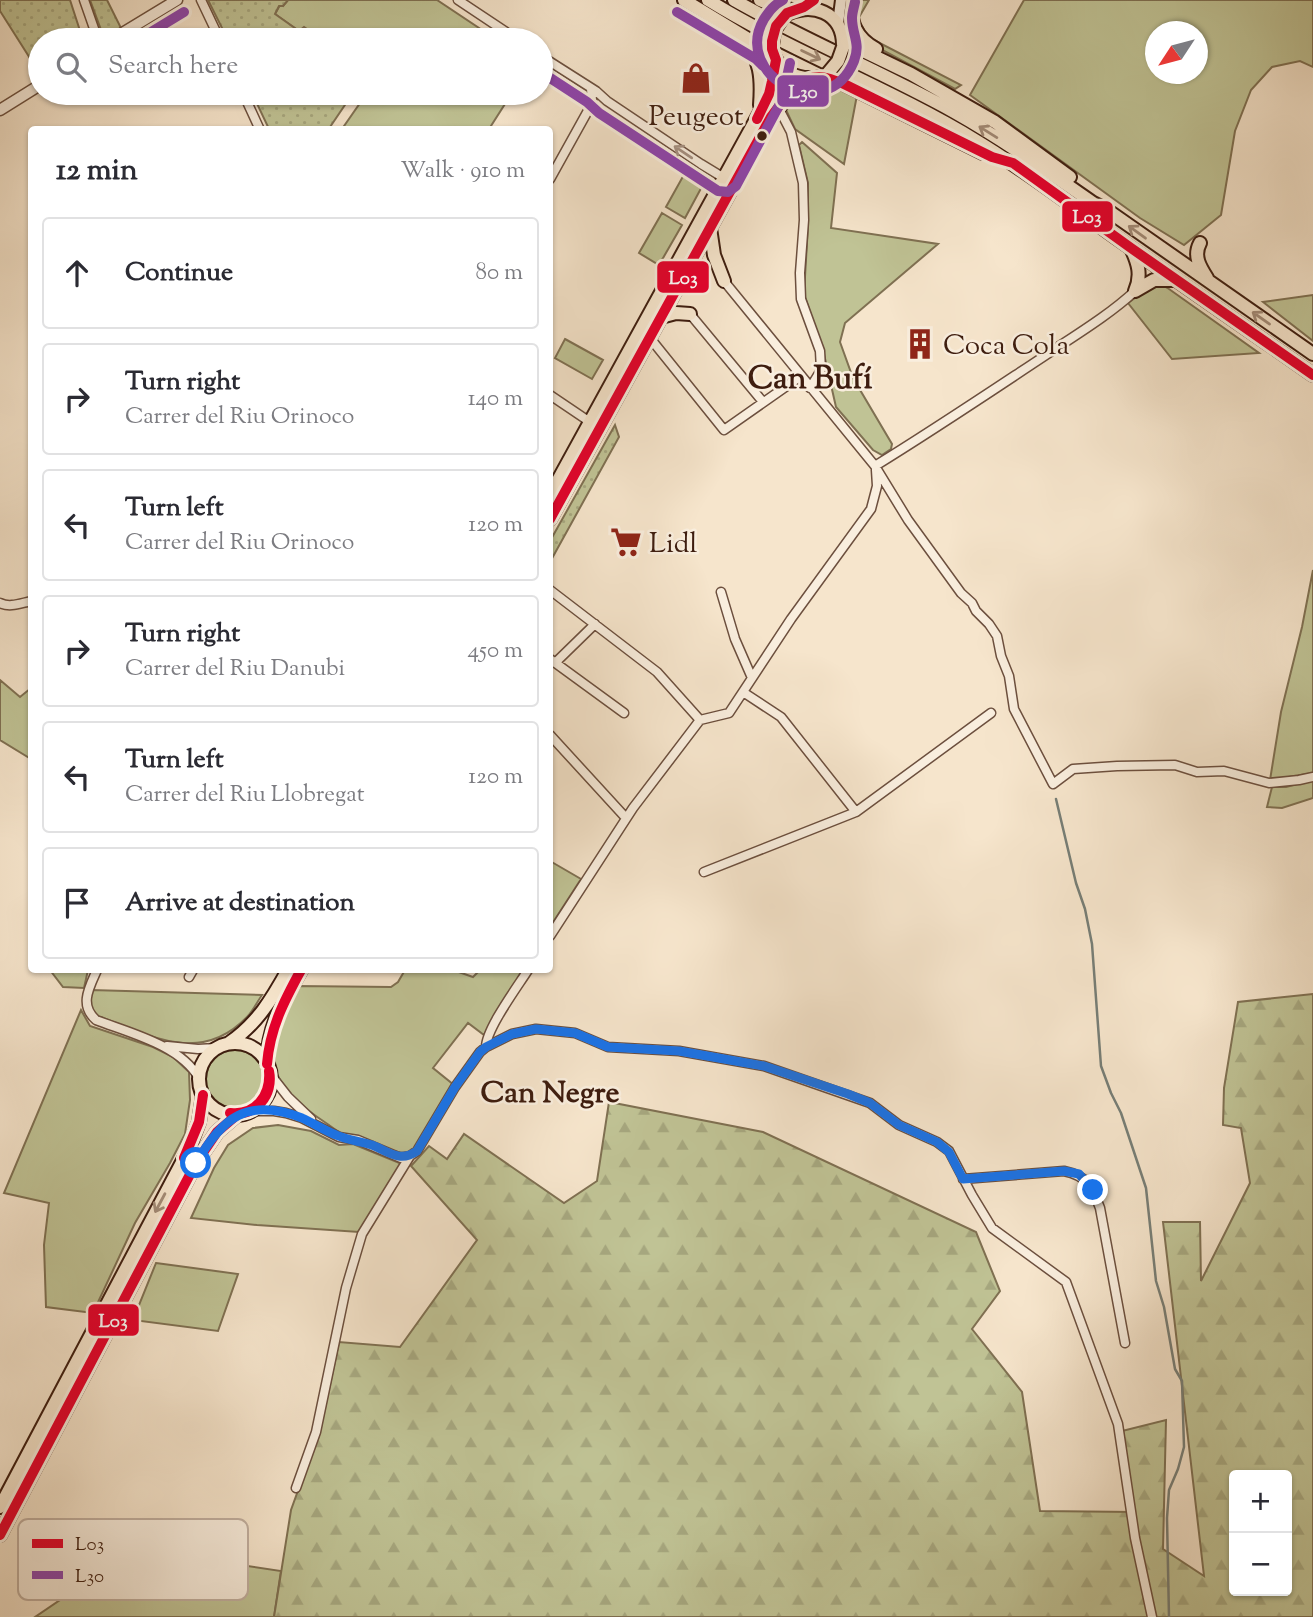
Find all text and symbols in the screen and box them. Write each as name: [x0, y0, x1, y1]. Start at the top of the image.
north arrow: [1145, 21, 1208, 84]
search box: [28, 28, 553, 105]
icon: search: [52, 48, 90, 86]
text: Search here: [108, 48, 238, 85]
one-way arrow: [800, 48, 821, 62]
shop icon: Peugeot: [679, 61, 713, 95]
line badge: L30: [776, 74, 830, 108]
text: L30: [788, 80, 818, 107]
place label: Peugeot: [648, 98, 744, 138]
one-way arrow: [979, 125, 999, 139]
unlabelled marker: [755, 129, 769, 143]
one-way arrow: [673, 144, 693, 158]
text: 12 min: [56, 150, 138, 193]
text: Walk · 910 m: [401, 155, 525, 188]
line badge: L03: [1061, 200, 1114, 233]
text: L03: [1072, 205, 1102, 232]
one-way arrow: [1128, 225, 1147, 239]
icon: ahead: [58, 254, 96, 292]
text: Continue: [125, 255, 233, 292]
text: 80 m: [475, 257, 523, 290]
line badge: L03: [656, 260, 710, 294]
text: L03: [668, 266, 698, 293]
one-way arrow: [1252, 311, 1271, 325]
building icon: Coca Cola: [903, 327, 937, 361]
place label: Coca Cola: [943, 327, 1069, 367]
district label: Can Bufí: [748, 357, 872, 403]
text: Turn right: [125, 364, 240, 401]
icon: right: [58, 380, 96, 418]
text: 140 m: [468, 383, 523, 416]
text: Carrer del Riu Orinoco: [125, 401, 354, 434]
text: Turn left: [125, 490, 224, 527]
icon: left: [58, 506, 96, 544]
text: 120 m: [468, 509, 523, 542]
supermarket icon: Lidl: [609, 525, 643, 559]
place label: Lidl: [649, 525, 698, 565]
text: Carrer del Riu Orinoco: [125, 527, 354, 560]
text: Turn right: [125, 616, 240, 653]
icon: right: [58, 632, 96, 670]
text: 450 m: [467, 635, 523, 668]
text: Carrer del Riu Danubi: [125, 653, 345, 686]
text: Turn left: [125, 742, 224, 779]
icon: left: [58, 758, 96, 796]
text: 120 m: [468, 761, 523, 794]
text: Carrer del Riu Llobregat: [125, 779, 365, 812]
icon: arrive: [58, 884, 96, 922]
text: Arrive at destination: [125, 885, 355, 922]
district label: Can Negre: [480, 1073, 620, 1116]
route start: [180, 1147, 211, 1178]
route end: [1077, 1174, 1108, 1205]
one-way arrow: [153, 1192, 166, 1213]
line badge: L03: [87, 1303, 140, 1337]
text: L03: [98, 1309, 128, 1336]
map controls: [1229, 1470, 1292, 1596]
button: +: [1229, 1470, 1292, 1533]
legend: [18, 1519, 248, 1600]
text: L03: [75, 1532, 104, 1559]
button: −: [1229, 1533, 1292, 1596]
text: L30: [75, 1564, 104, 1591]

